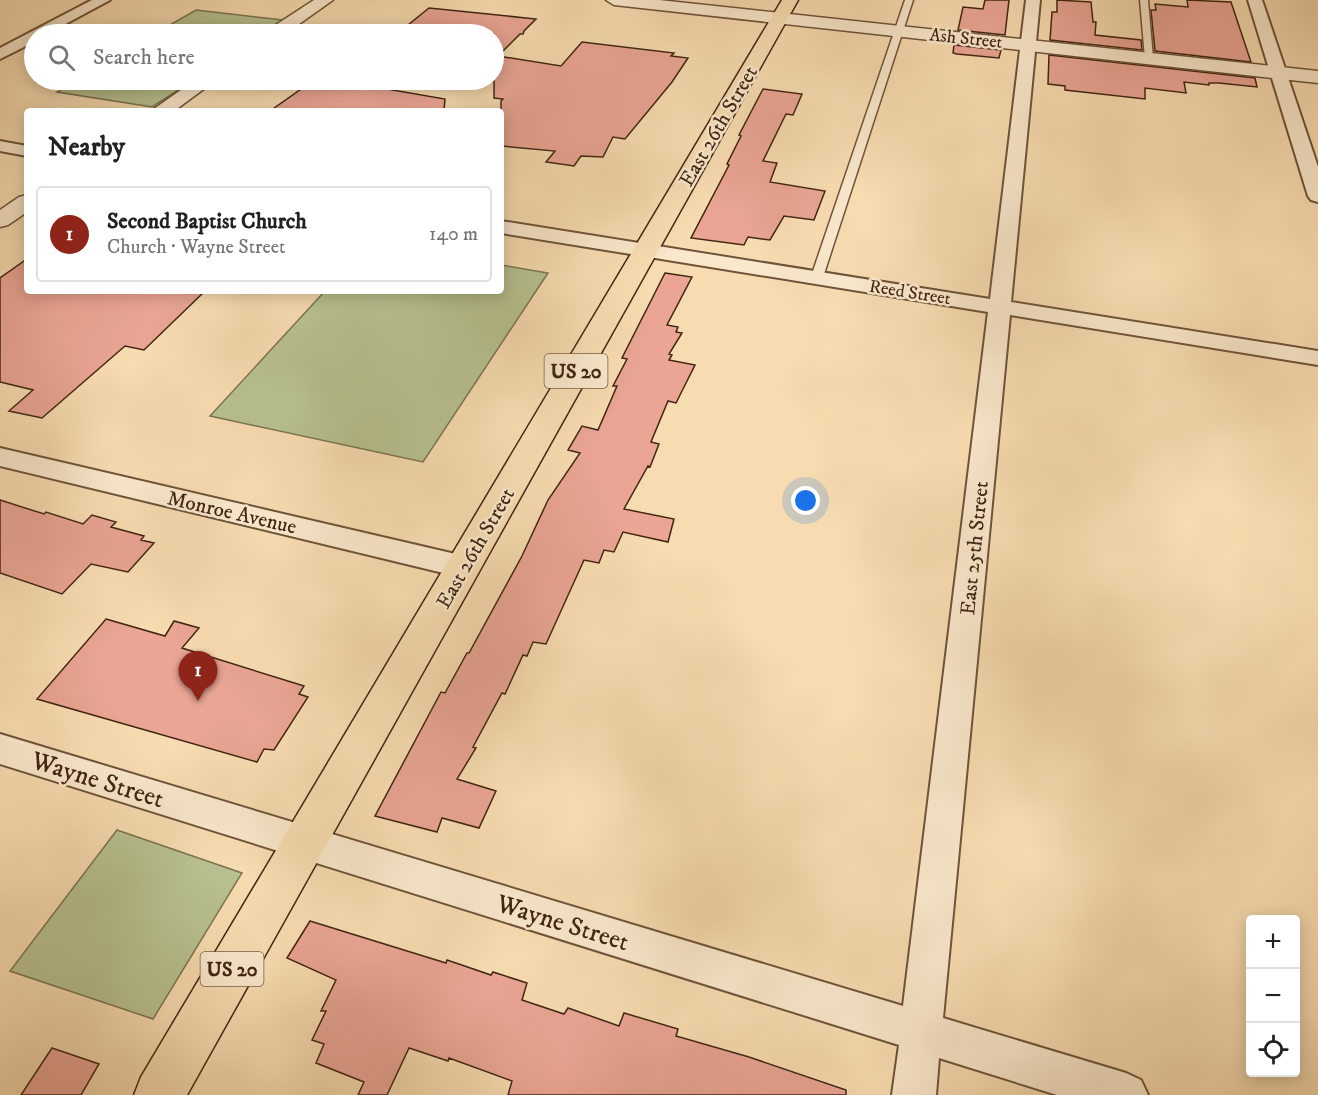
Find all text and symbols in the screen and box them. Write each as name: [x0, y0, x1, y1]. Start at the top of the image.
search box: [24, 24, 504, 90]
street label: Ash Street: [928, 24, 1004, 54]
icon: search: [45, 41, 78, 74]
text: Search here: [93, 44, 195, 71]
street label: East 26th Street: [674, 61, 764, 192]
text: Nearby: [48, 131, 125, 164]
text: Second Baptist Church: [107, 208, 307, 235]
text: 1: [66, 222, 73, 247]
text: 140 m: [429, 222, 478, 247]
text: Church · Wayne Street: [107, 235, 285, 260]
street label: Reed Street: [868, 276, 952, 310]
road number: US 20: [544, 354, 608, 388]
street label: East 25th Street: [955, 480, 995, 616]
street label: East 26th Street: [431, 483, 521, 614]
street label: Monroe Avenue: [165, 485, 299, 541]
your location: [791, 486, 820, 515]
pin: 1: [178, 652, 218, 701]
street label: Wayne Street: [26, 744, 168, 816]
street label: Wayne Street: [491, 887, 633, 959]
map controls: [1246, 915, 1300, 1077]
button: +: [1246, 915, 1300, 969]
road number: US 20: [200, 952, 264, 986]
button: −: [1246, 969, 1300, 1023]
button: locate: [1246, 1023, 1300, 1077]

